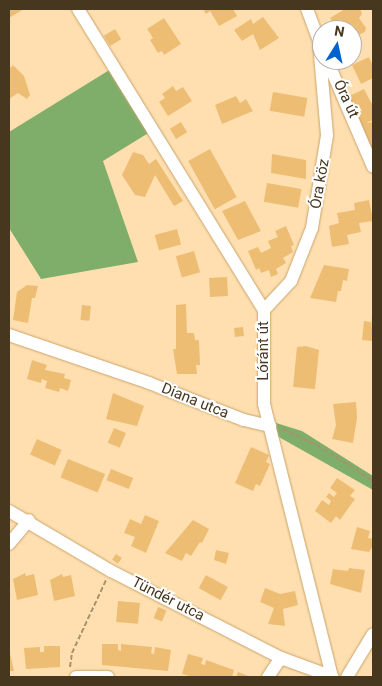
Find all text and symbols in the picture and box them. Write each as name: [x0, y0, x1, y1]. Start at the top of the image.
north arrow: [312, 20, 362, 70]
text: N: [333, 22, 346, 40]
street label: Óra út: [329, 77, 363, 121]
street label: Óra köz: [307, 158, 333, 210]
street label: Lóránt út: [255, 321, 273, 381]
street label: Diana utca: [159, 379, 231, 423]
street label: Tündér utca: [129, 573, 207, 625]

